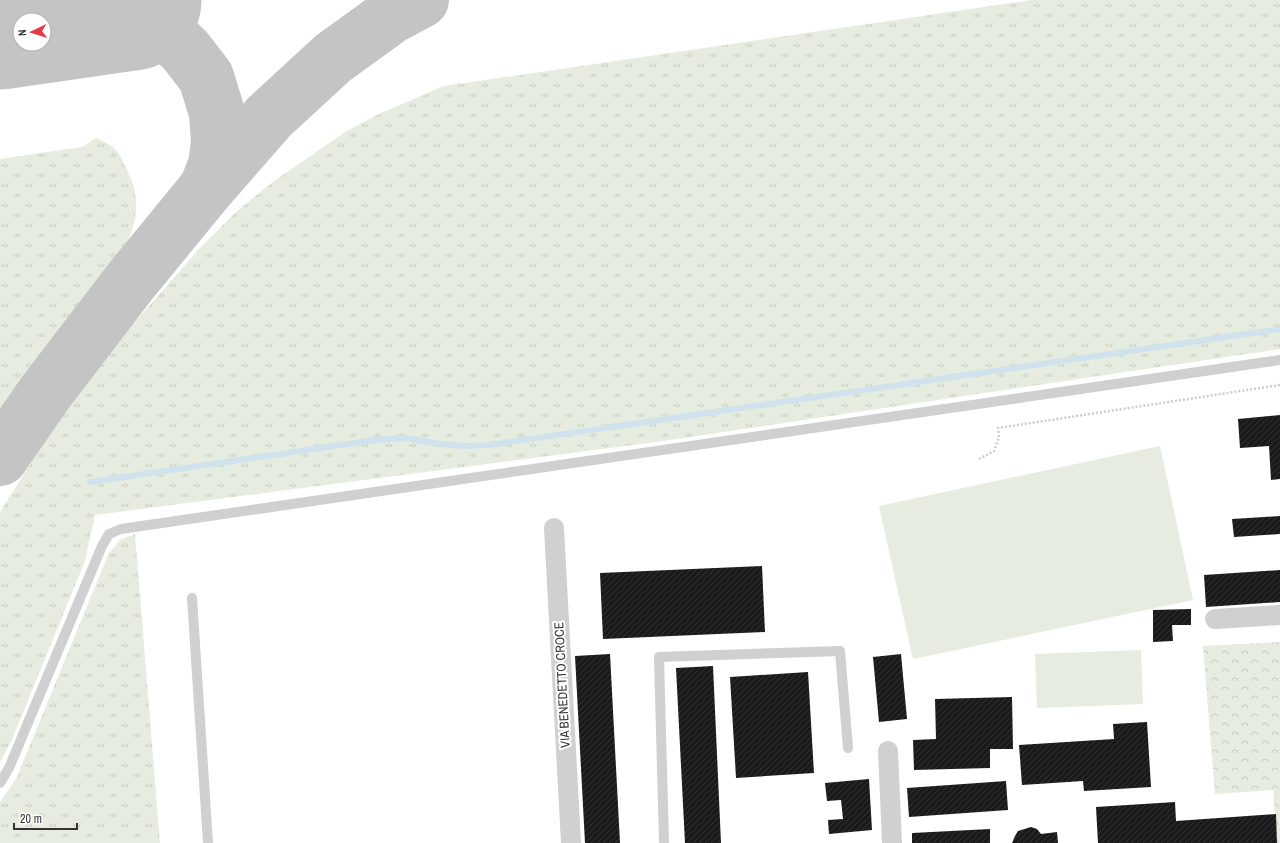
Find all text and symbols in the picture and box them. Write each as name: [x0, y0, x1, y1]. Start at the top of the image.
north arrow: [12, 12, 52, 52]
text: N: [15, 29, 29, 36]
street label: VIA BENEDETTO CROCE: [550, 622, 574, 748]
scale bar: [14, 805, 77, 831]
text: 20 m: [20, 811, 42, 827]

